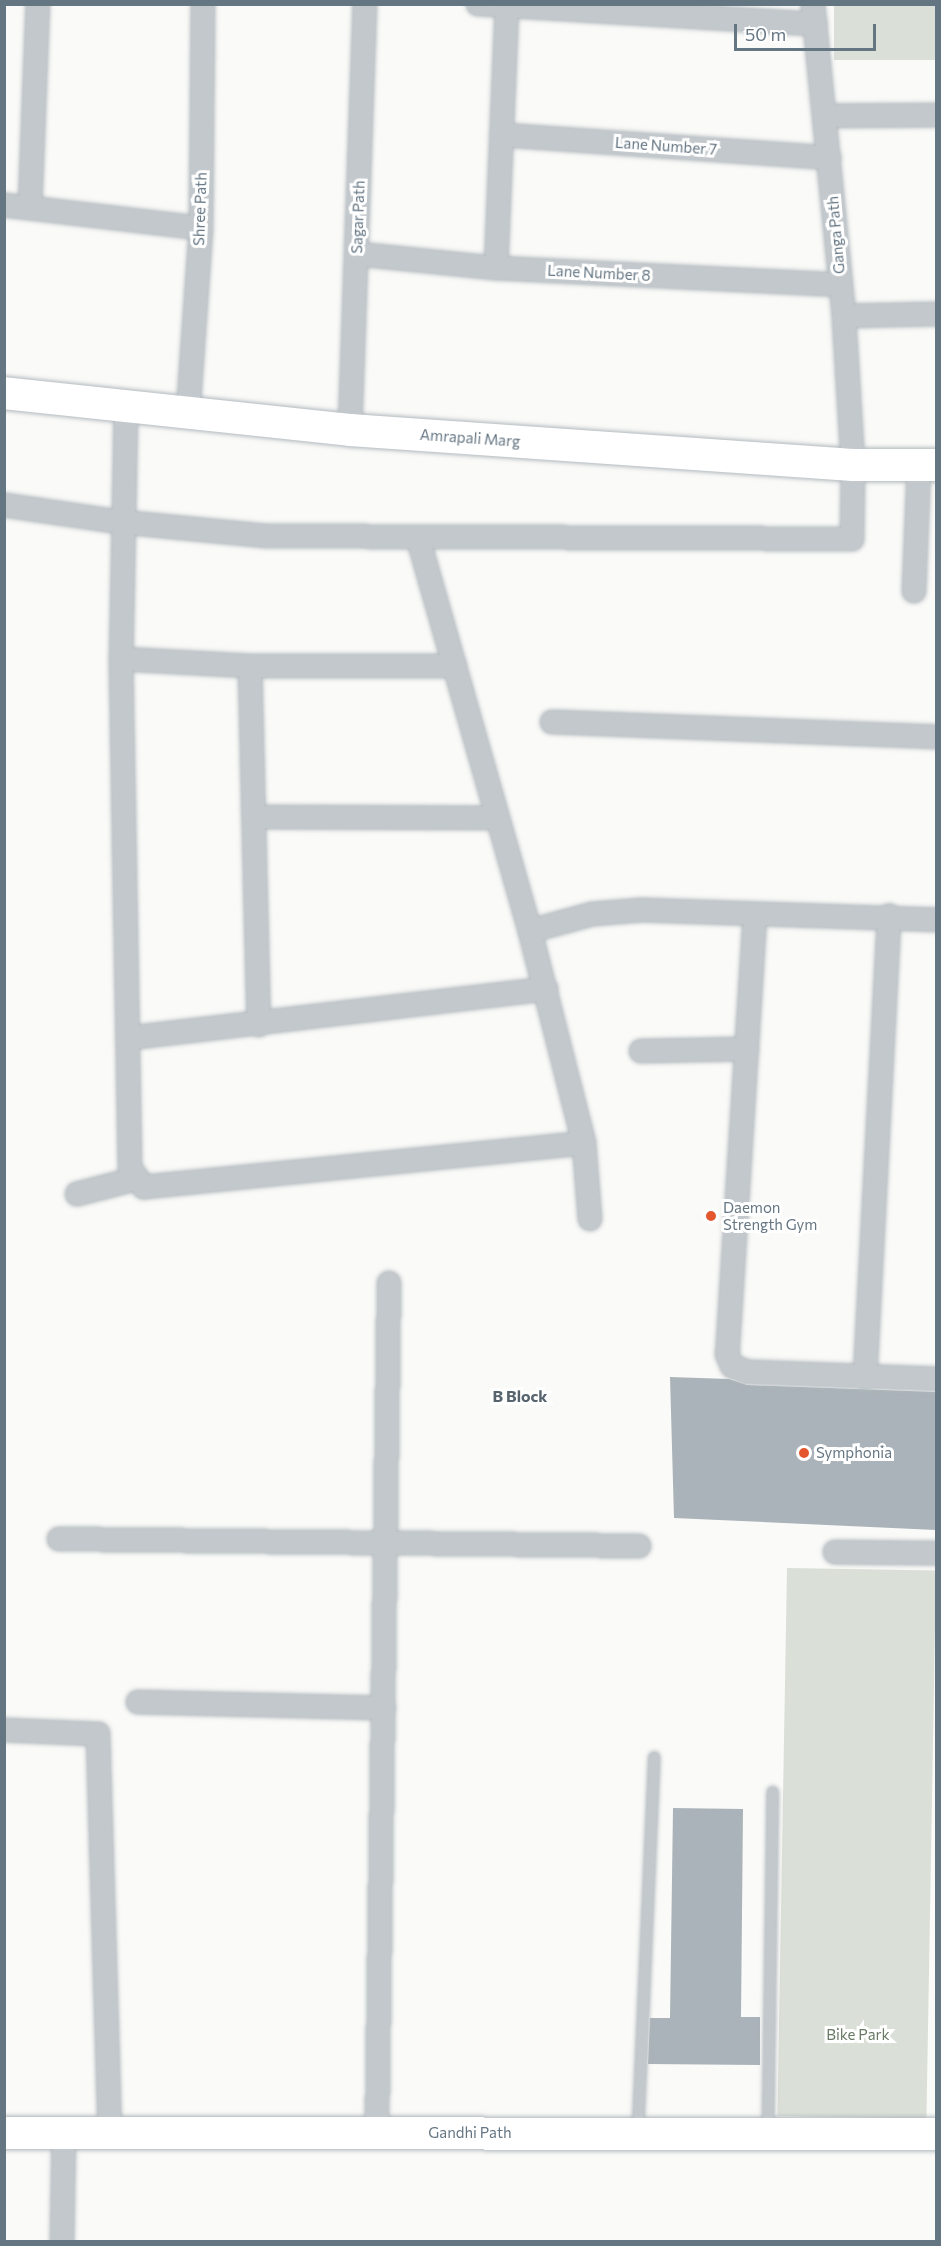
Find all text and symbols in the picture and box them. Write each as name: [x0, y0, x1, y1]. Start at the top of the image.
scale bar: [737, 12, 880, 50]
text: 50 m: [745, 23, 786, 45]
street label: Lane Number 7: [614, 133, 718, 159]
street label: Shree Path: [190, 172, 210, 246]
street label: Sagar Path: [348, 180, 368, 254]
street label: Ganga Path: [824, 195, 848, 275]
street label: Lane Number 8: [547, 261, 651, 285]
street label: Amrapali Marg: [419, 426, 521, 450]
place label: Daemon Strength Gym: [723, 1198, 817, 1233]
marker: Daemon Strength Gym: [704, 1209, 718, 1223]
district label: B Block: [492, 1386, 548, 1406]
place label: Symphonia: [816, 1444, 892, 1462]
marker: Symphonia: [797, 1446, 811, 1460]
park label: Bike Park: [826, 2026, 890, 2044]
street label: Gandhi Path: [428, 2124, 512, 2142]

